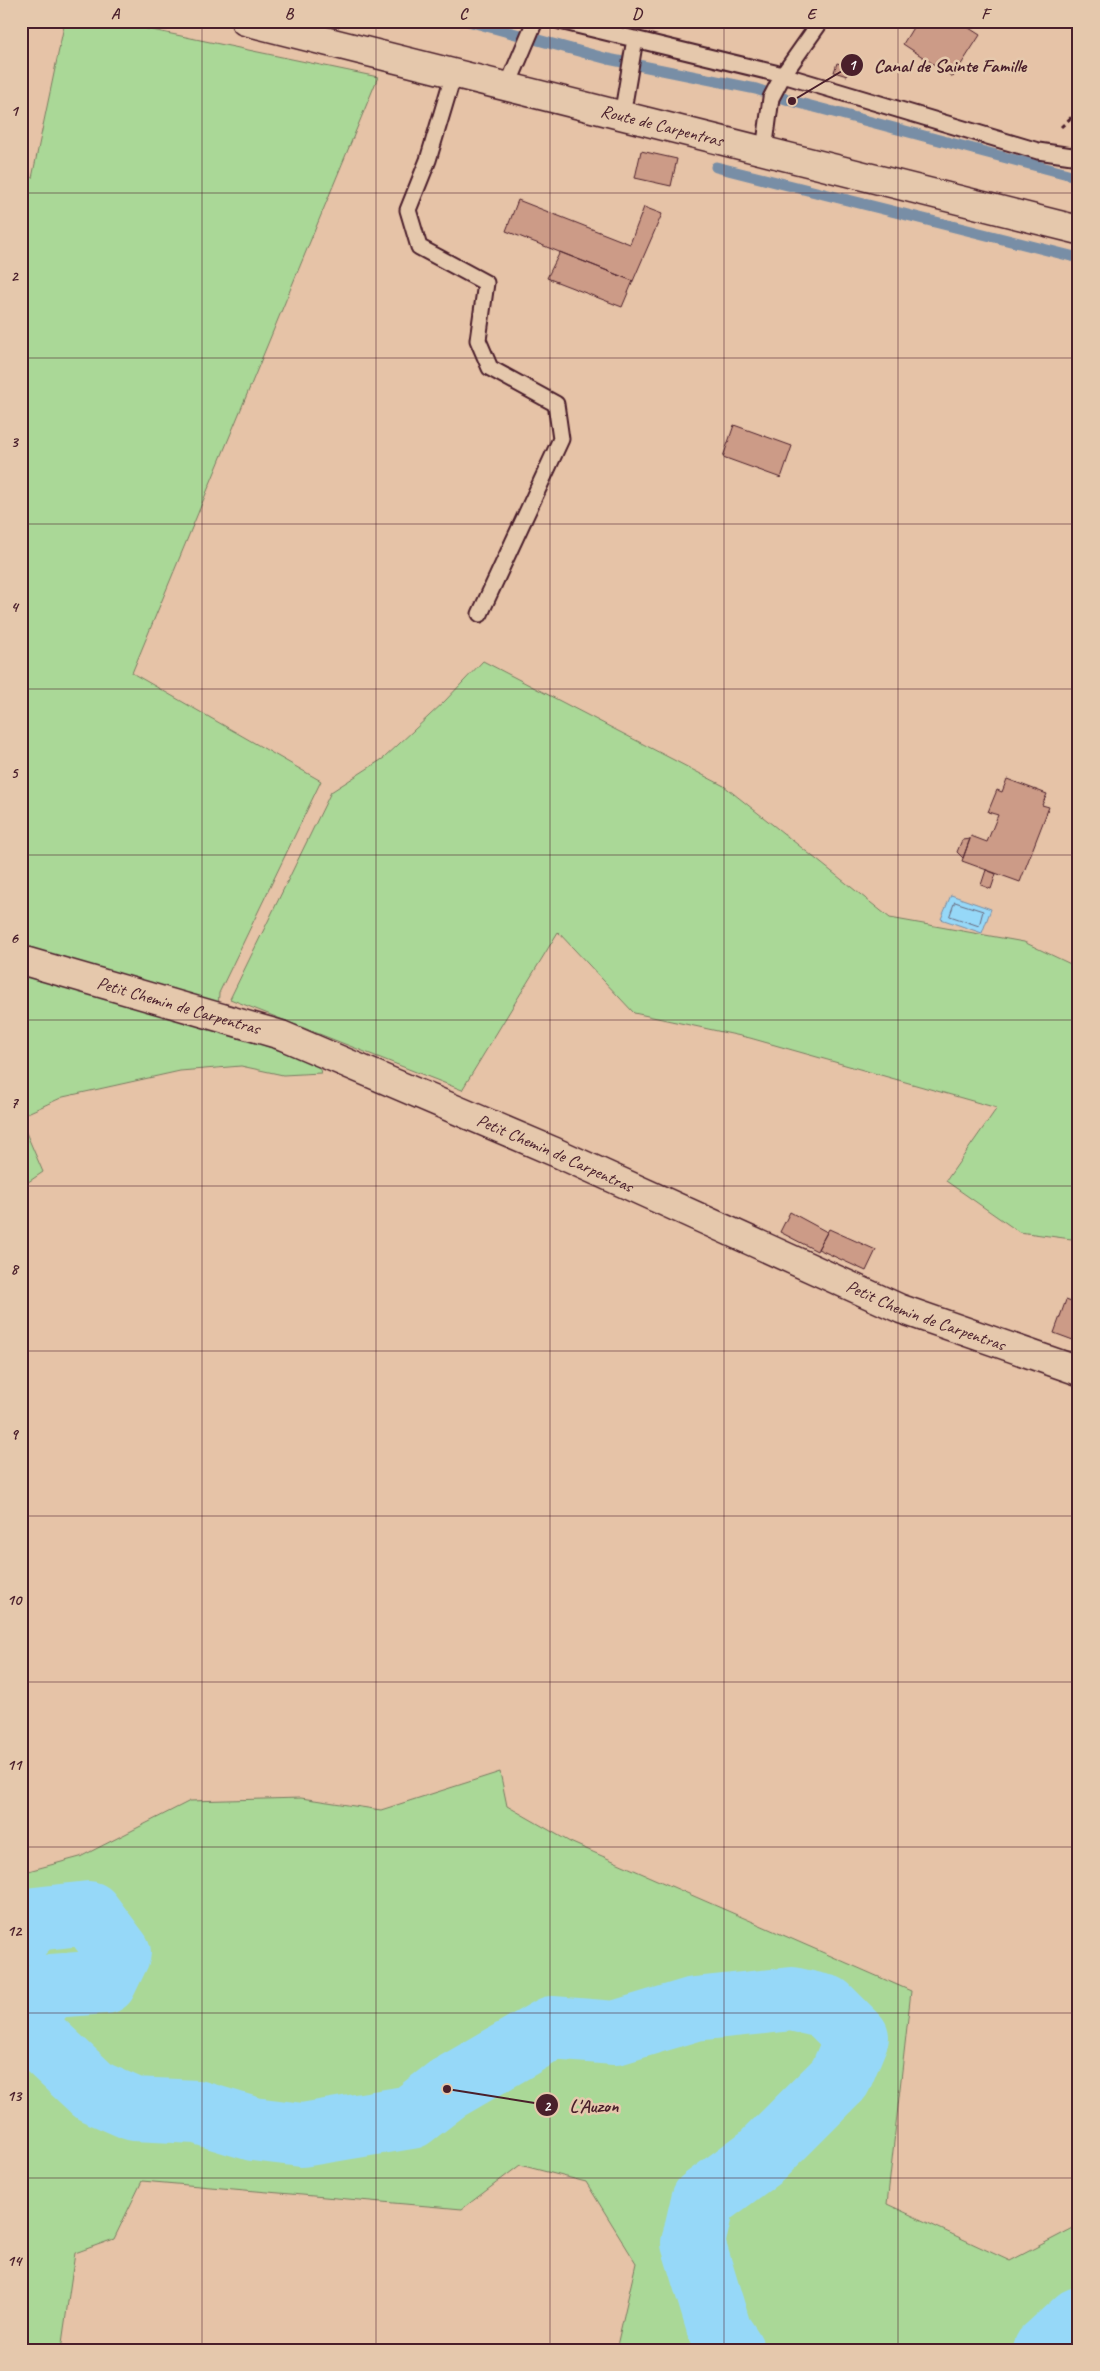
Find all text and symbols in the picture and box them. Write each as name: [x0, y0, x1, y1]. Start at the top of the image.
text: A: [111, 4, 121, 24]
text: B: [285, 4, 295, 24]
text: C: [459, 4, 469, 24]
text: D: [632, 4, 643, 24]
text: E: [807, 4, 818, 24]
text: F: [981, 4, 992, 24]
callout: Canal de Sainte Famille: [839, 48, 1037, 82]
text: Canal de Sainte Famille: [874, 54, 1028, 78]
text: 1: [849, 56, 858, 75]
street label: Route de Carpentras: [599, 100, 727, 152]
text: 1: [10, 101, 19, 121]
text: 2: [10, 266, 19, 286]
text: 3: [10, 432, 19, 452]
text: 4: [10, 597, 19, 617]
text: 5: [11, 763, 20, 783]
text: 6: [10, 928, 19, 948]
street label: Petit Chemin de Carpentras: [95, 972, 264, 1040]
text: 7: [10, 1093, 19, 1113]
street label: Petit Chemin de Carpentras: [474, 1109, 638, 1198]
text: 8: [10, 1259, 19, 1279]
street label: Petit Chemin de Carpentras: [843, 1275, 1010, 1356]
text: 9: [10, 1424, 19, 1444]
text: 10: [7, 1590, 23, 1610]
text: 11: [7, 1755, 23, 1775]
text: 12: [7, 1921, 23, 1941]
text: 13: [7, 2086, 23, 2106]
callout: L'Auzon: [535, 2088, 629, 2122]
text: L'Auzon: [569, 2094, 619, 2118]
text: 2: [544, 2097, 552, 2116]
text: 14: [7, 2251, 23, 2271]

